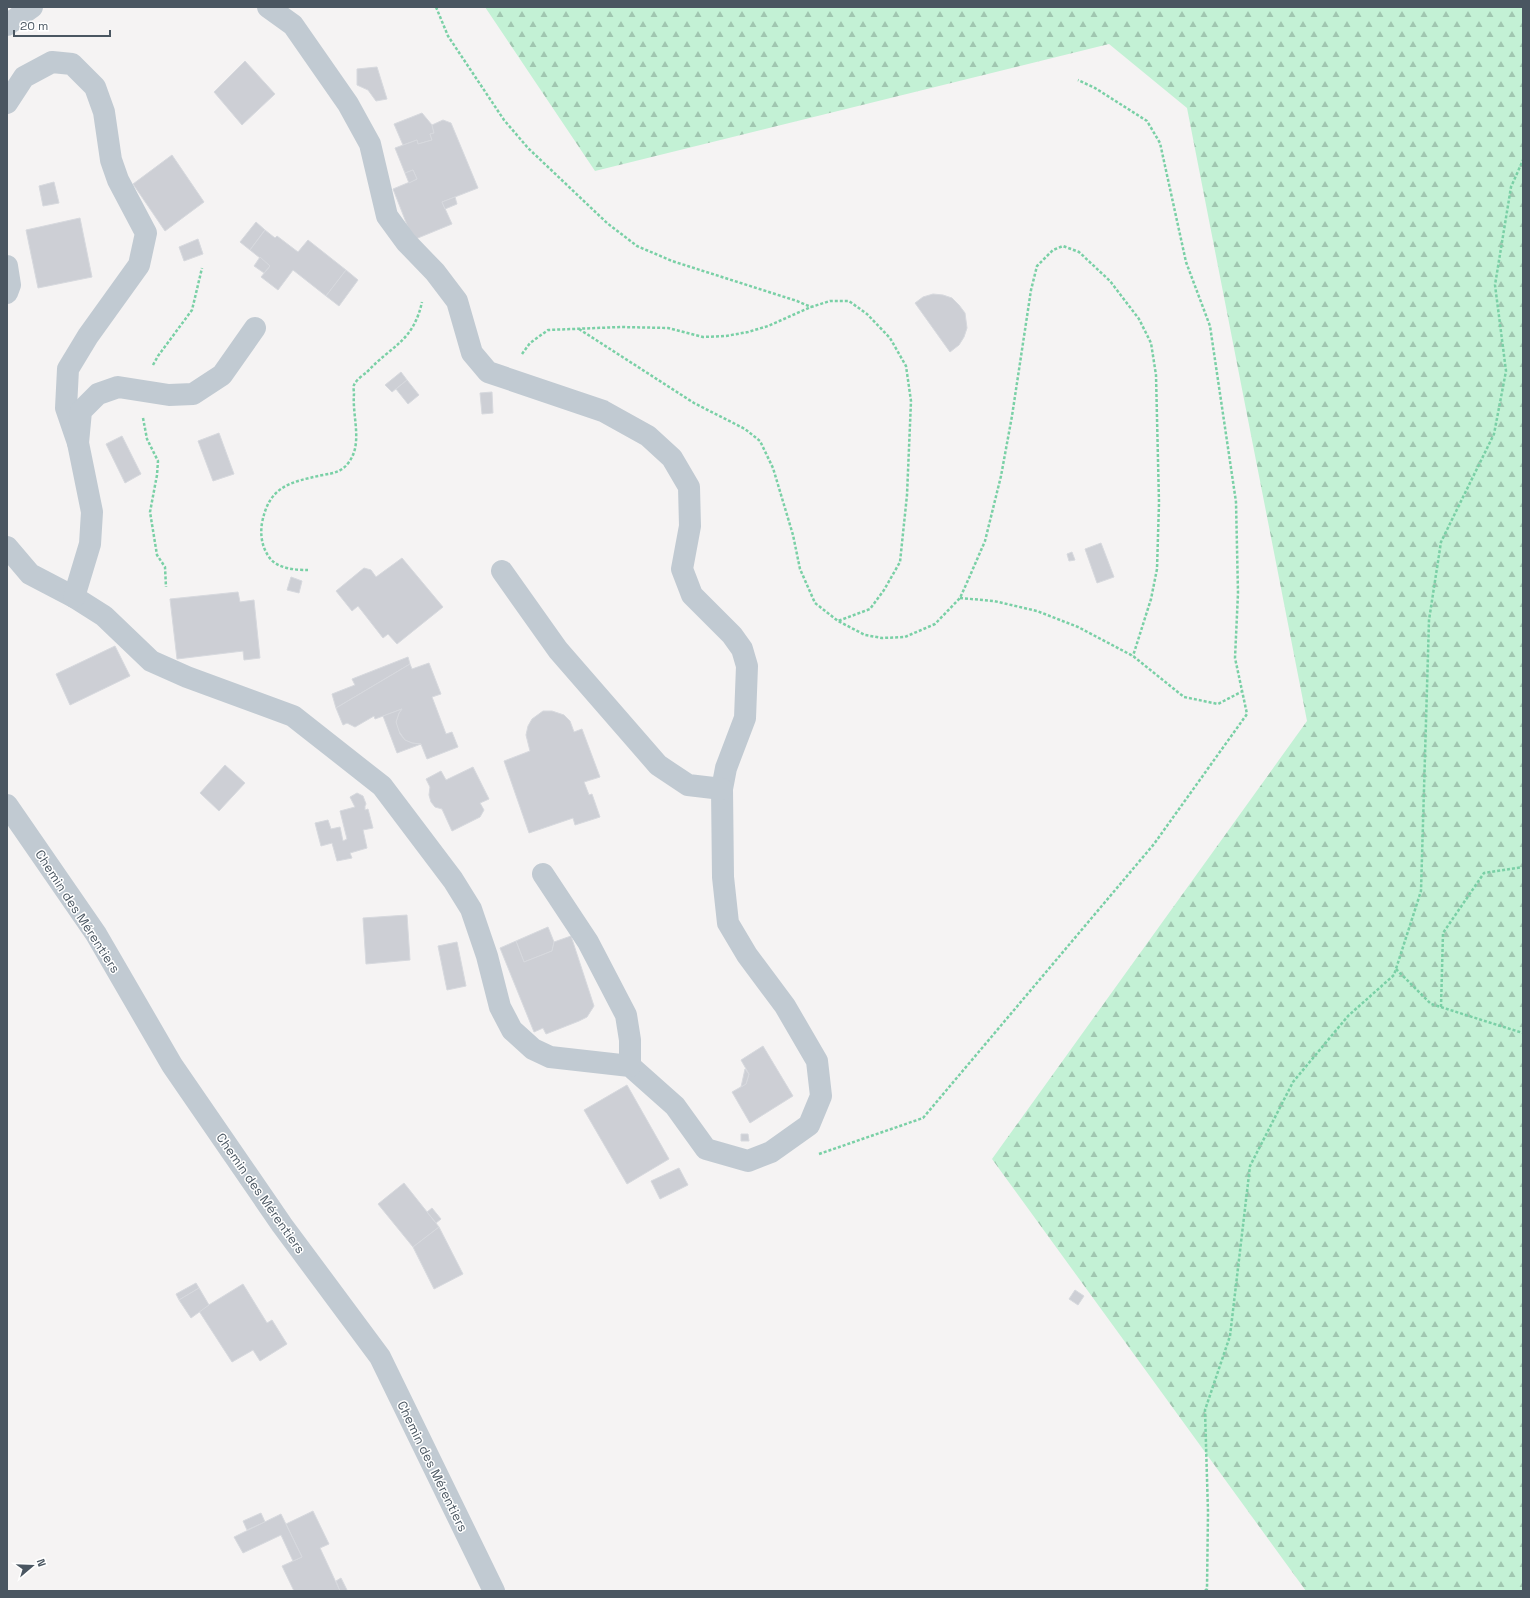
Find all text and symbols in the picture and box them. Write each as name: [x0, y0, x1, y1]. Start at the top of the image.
scale bar: [14, 12, 110, 38]
text: 20 m: [20, 18, 48, 34]
street label: Chemin des Mérentiers: [31, 846, 124, 976]
street label: Chemin des Mérentiers: [212, 1130, 309, 1257]
street label: Chemin des Mérentiers: [393, 1398, 472, 1535]
north arrow: [12, 1546, 52, 1586]
text: N: [34, 1557, 49, 1569]

